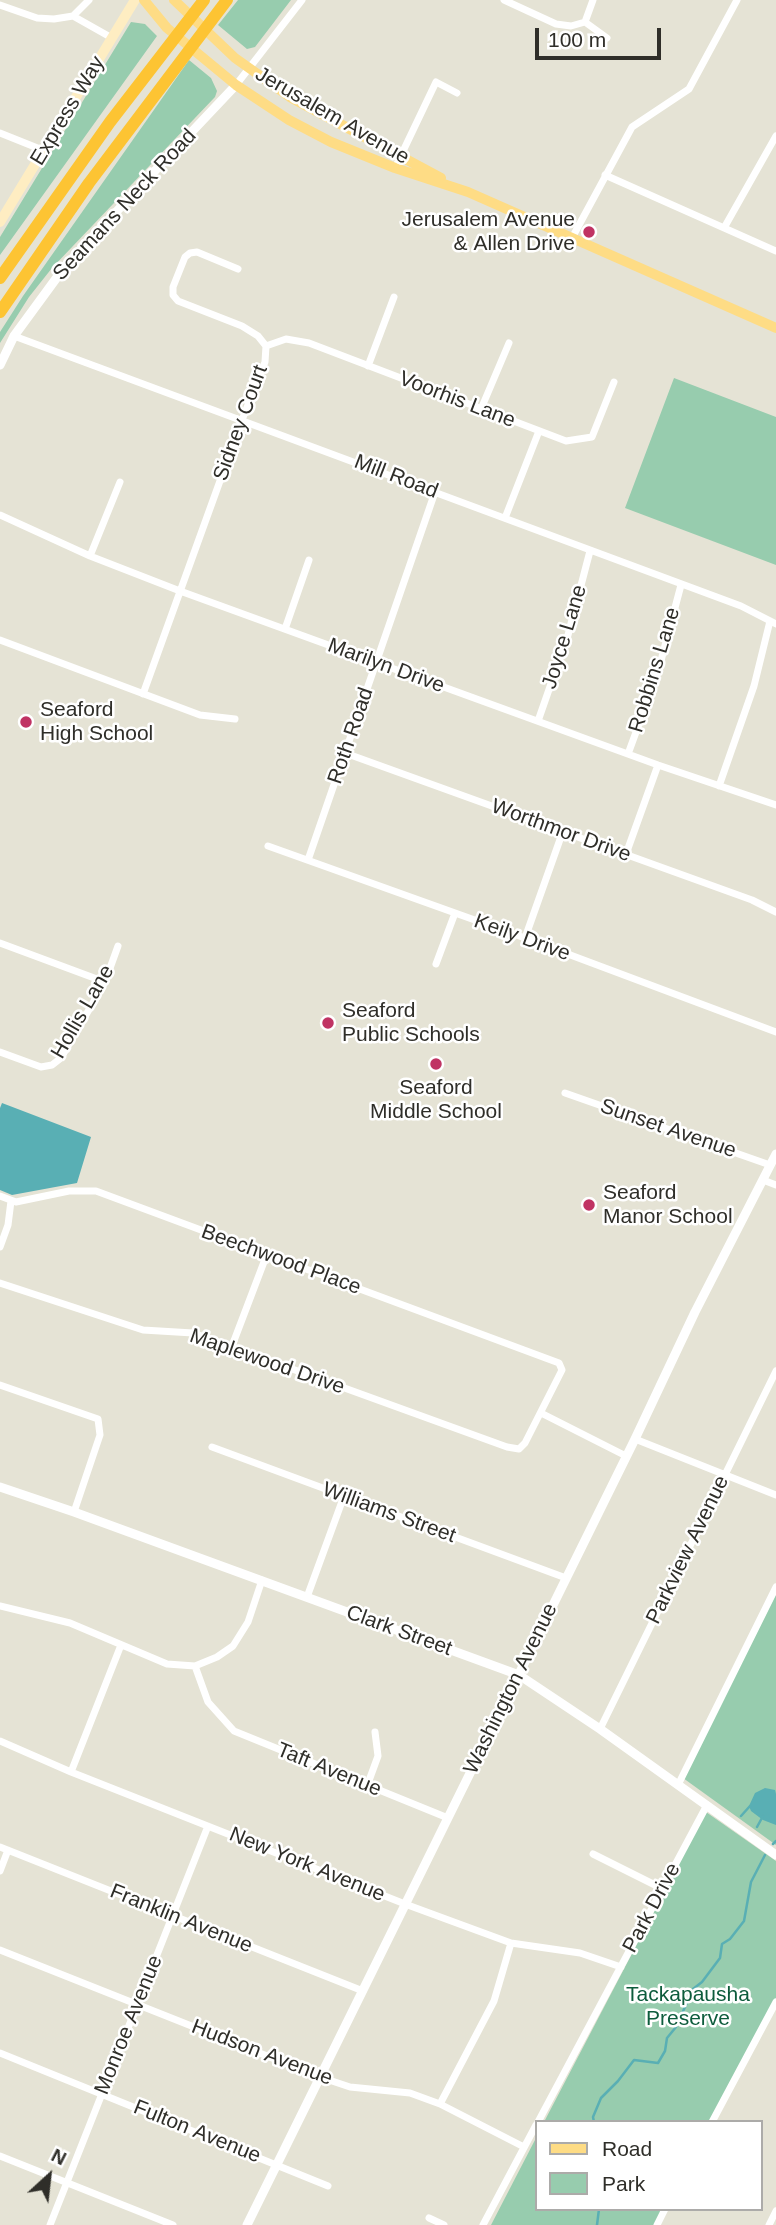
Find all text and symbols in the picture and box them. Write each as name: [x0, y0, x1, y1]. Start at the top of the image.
scale bar: [538, 14, 664, 58]
text: 100 m: [548, 28, 606, 51]
street label: Express Way: [26, 52, 110, 170]
street label: Jerusalem Avenue: [251, 62, 413, 170]
street label: Seamans Neck Road: [48, 124, 202, 286]
place label: Jerusalem Avenue & Allen Drive: [401, 207, 575, 257]
marker: Jerusalem Avenue & Allen Drive: [581, 224, 597, 240]
street label: Sidney Court: [208, 362, 274, 484]
street label: Voorhis Lane: [395, 366, 519, 434]
street label: Mill Road: [351, 450, 441, 504]
street label: Joyce Lane: [537, 582, 593, 692]
street label: Robbins Lane: [624, 604, 686, 736]
street label: Marilyn Drive: [324, 633, 448, 699]
street label: Roth Road: [323, 684, 379, 788]
place label: Seaford High School: [40, 697, 153, 747]
marker: Seaford High School: [18, 714, 34, 730]
street label: Worthmor Drive: [488, 794, 634, 868]
street label: Keily Drive: [471, 909, 573, 967]
street label: Hollis Lane: [46, 961, 120, 1063]
place label: Seaford Public Schools: [342, 998, 480, 1048]
marker: Seaford Public Schools: [320, 1015, 336, 1031]
marker: Seaford Middle School: [428, 1056, 444, 1072]
place label: Seaford Middle School: [370, 1075, 502, 1125]
street label: Sunset Avenue: [597, 1094, 739, 1164]
place label: Seaford Manor School: [603, 1180, 733, 1230]
marker: Seaford Manor School: [581, 1197, 597, 1213]
street label: Beechwood Place: [198, 1219, 364, 1301]
street label: Maplewood Drive: [186, 1324, 348, 1400]
street label: Parkview Avenue: [641, 1472, 735, 1628]
street label: Williams Street: [319, 1477, 459, 1549]
street label: Clark Street: [343, 1600, 455, 1662]
street label: Washington Avenue: [459, 1600, 563, 1778]
street label: Taft Avenue: [273, 1738, 385, 1802]
street label: New York Avenue: [225, 1822, 389, 1908]
street label: Park Drive: [618, 1859, 686, 1957]
street label: Franklin Avenue: [106, 1879, 256, 1959]
street label: Monroe Avenue: [90, 1952, 168, 2098]
park label: Tackapausha Preserve: [626, 1982, 750, 2032]
street label: Hudson Avenue: [188, 2015, 336, 2091]
street label: Fulton Avenue: [130, 2095, 264, 2169]
legend: [534, 2120, 762, 2211]
text: Road: [602, 2137, 652, 2160]
north arrow: [14, 2141, 84, 2211]
text: N: [48, 2144, 70, 2169]
text: Park: [602, 2172, 645, 2195]

